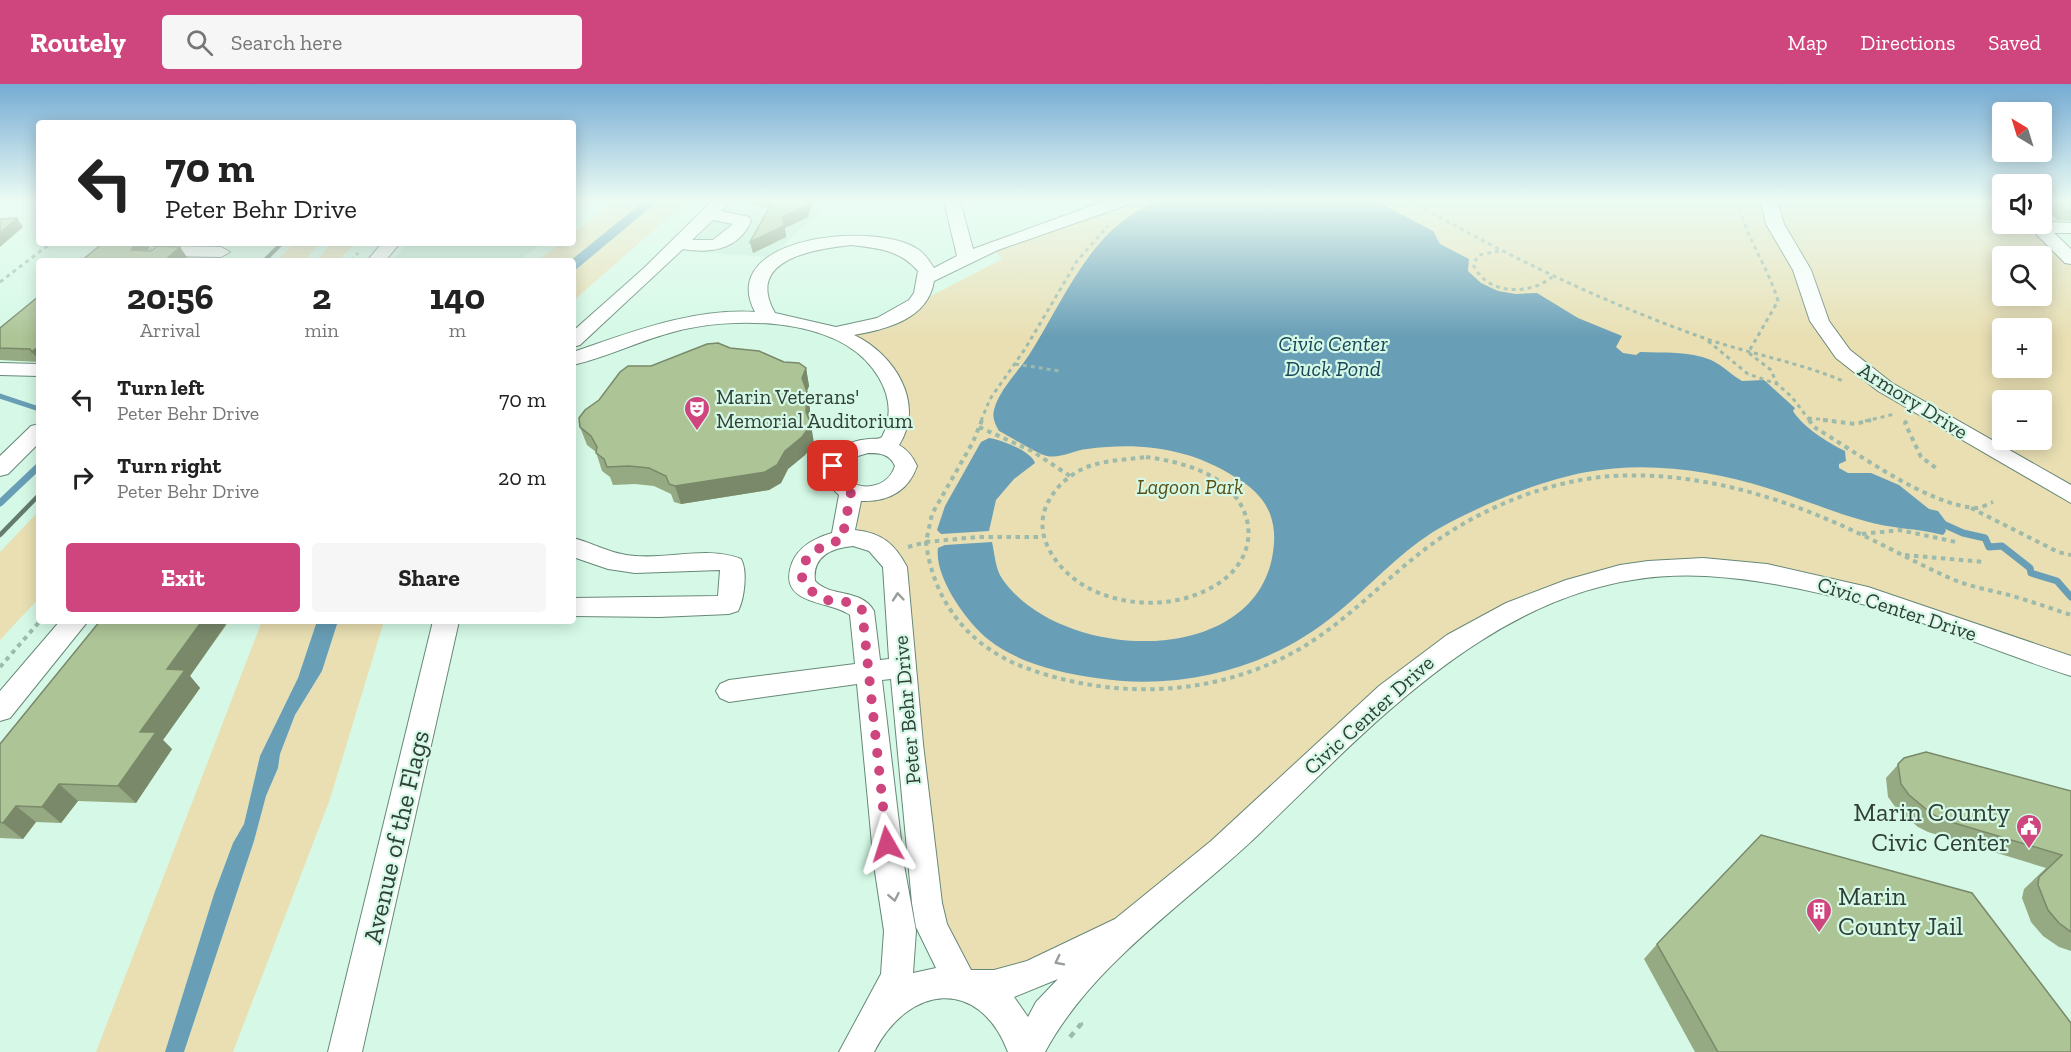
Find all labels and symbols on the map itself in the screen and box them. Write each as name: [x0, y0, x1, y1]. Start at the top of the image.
north arrow: [1992, 102, 2052, 162]
water label: Civic Center Duck Pond: [1278, 330, 1388, 382]
street label: Armory Drive: [1854, 357, 1973, 444]
place label: Marin Veterans' Memorial Auditorium: [716, 384, 913, 433]
theatre icon: Marin Veterans' Memorial Auditorium: [682, 394, 712, 432]
pin: [807, 440, 858, 491]
park label: Lagoon Park: [1137, 474, 1243, 499]
street label: Civic Center Drive: [1814, 571, 1980, 646]
one-way arrow: [892, 593, 905, 602]
street label: Peter Behr Drive: [888, 634, 925, 786]
street label: Civic Center Drive: [1299, 650, 1439, 779]
street label: Avenue of the Flags: [356, 727, 436, 947]
place label: Marin County Civic Center: [1853, 796, 2011, 858]
position arrow: [855, 812, 919, 876]
public building icon: Marin County Civic Center: [2014, 812, 2044, 850]
place label: Marin County Jail: [1838, 880, 1963, 942]
one-way arrow: [887, 892, 900, 902]
building icon: Marin County Jail: [1804, 896, 1834, 934]
one-way arrow: [1055, 954, 1065, 965]

